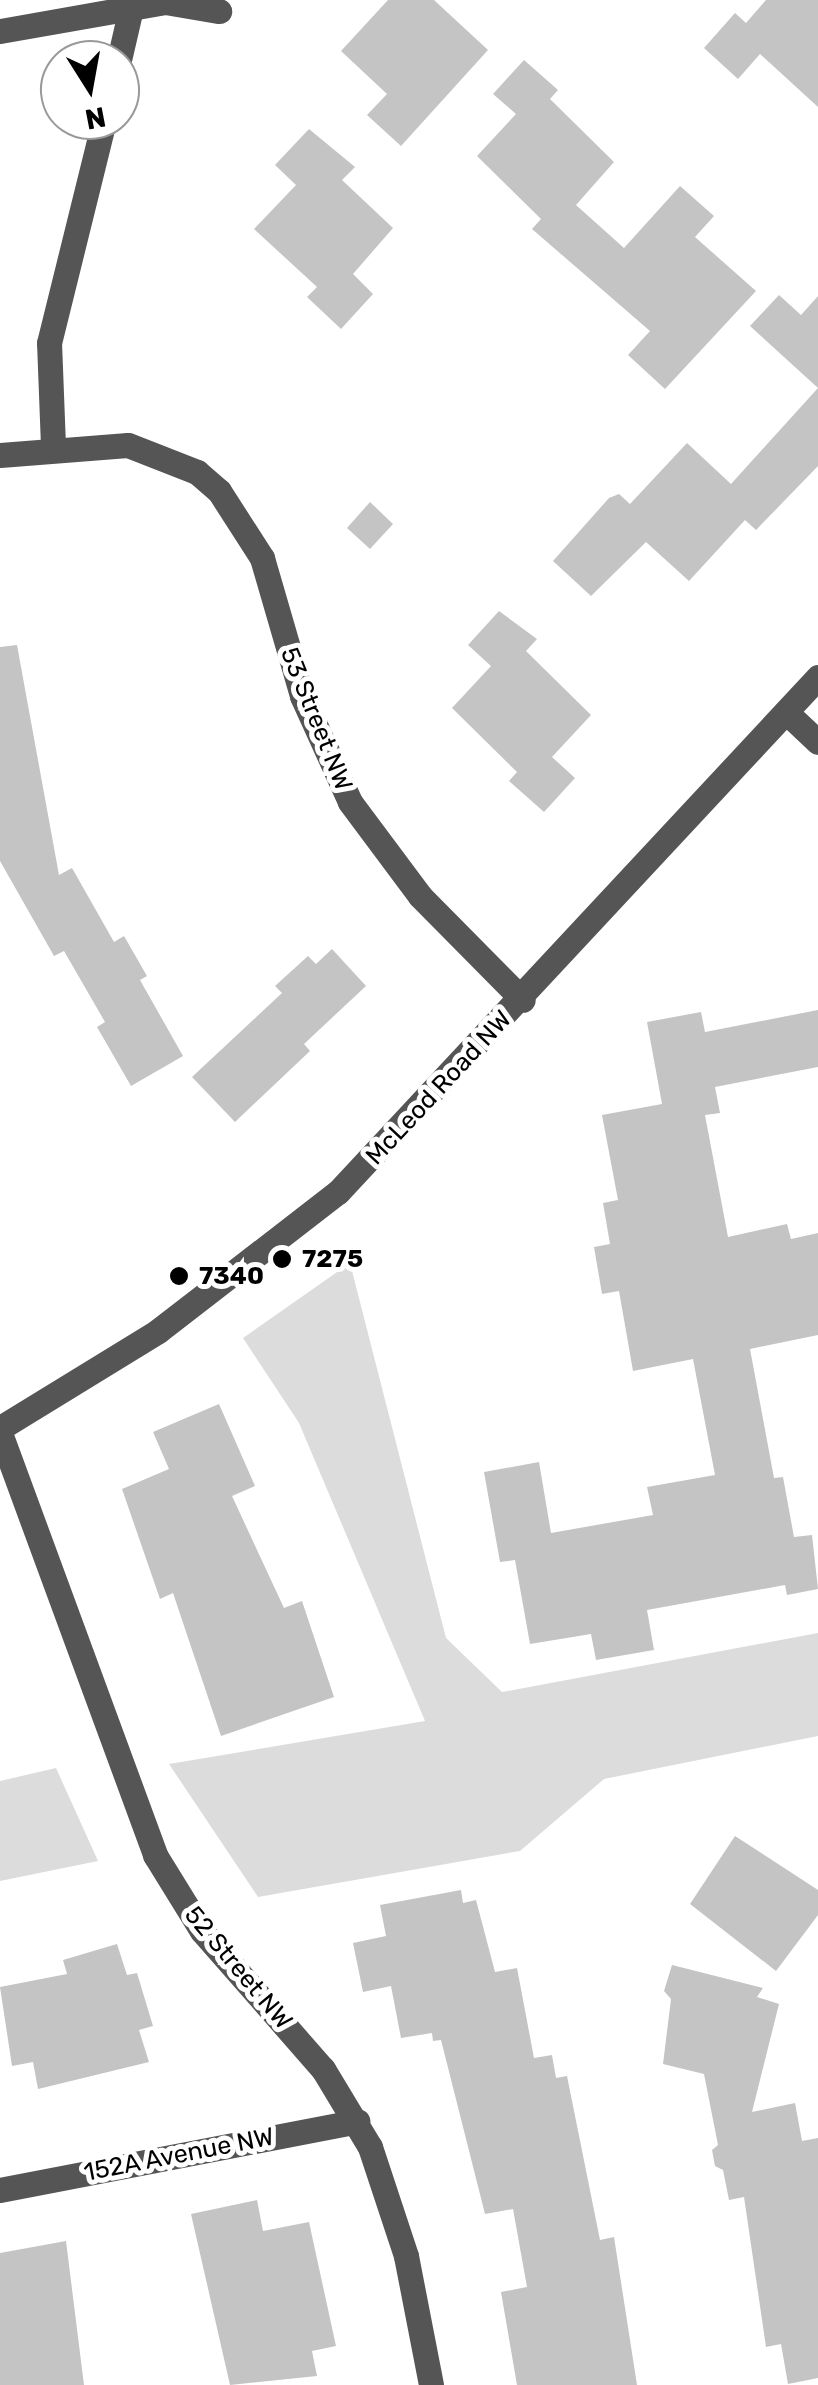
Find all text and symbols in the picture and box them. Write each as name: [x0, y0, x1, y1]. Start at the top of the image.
north arrow: [40, 40, 140, 140]
text: N: [82, 100, 108, 136]
street label: 53 Street NW: [274, 643, 358, 795]
street label: McLeod Road NW: [360, 1005, 518, 1171]
place label: 7275: [302, 1244, 363, 1274]
marker: 7275: [271, 1248, 293, 1270]
place label: 7340: [199, 1261, 264, 1291]
marker: 7340: [168, 1265, 190, 1287]
street label: 52 Street NW: [178, 1900, 298, 2036]
street label: 152A Avenue NW: [81, 2122, 277, 2188]

